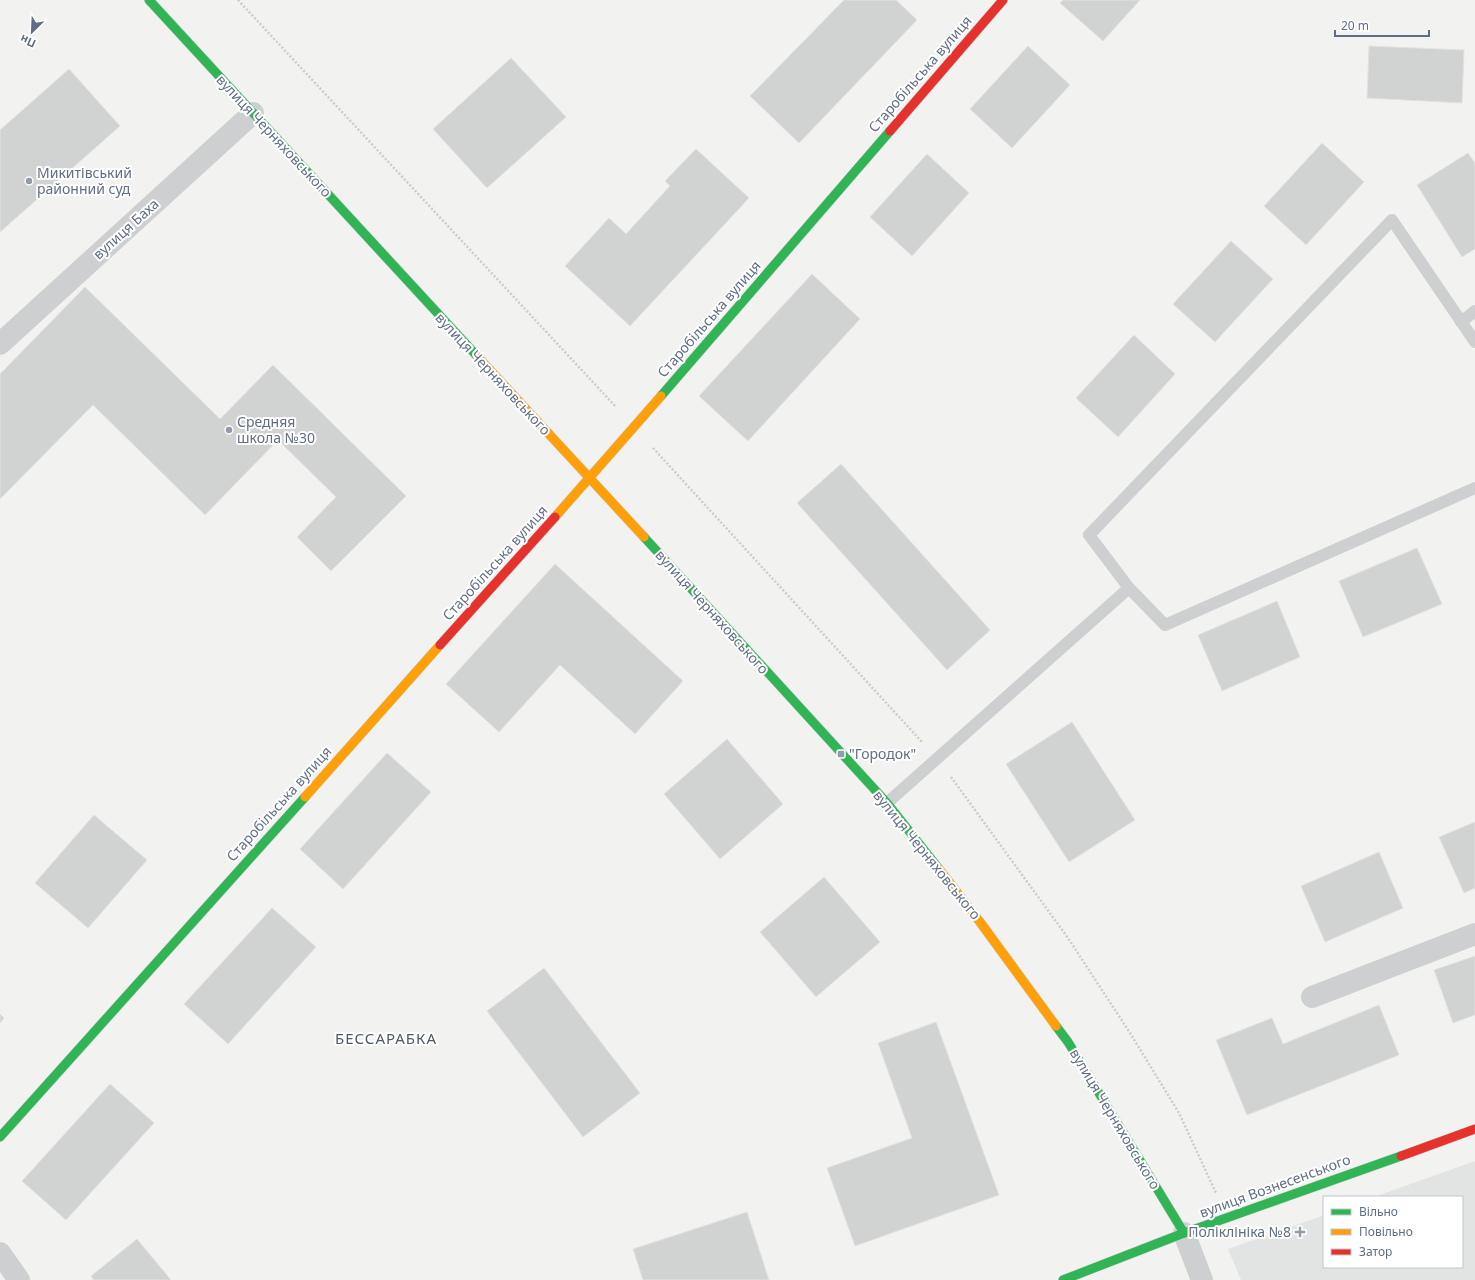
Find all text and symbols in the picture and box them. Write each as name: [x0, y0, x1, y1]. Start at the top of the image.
street label: Старобільська вулиця: [864, 11, 976, 136]
north arrow: [12, 12, 52, 52]
scale bar: [1335, 12, 1429, 38]
text: 20 m: [1341, 17, 1369, 34]
text: Пн: [18, 32, 38, 52]
street label: вулиця Черняховського: [212, 70, 336, 201]
place label: Микитівський районний суд: [37, 163, 132, 198]
marker: Микитівський районний суд: [24, 176, 34, 186]
street label: вулиця Баха: [89, 194, 163, 263]
street label: Старобільська вулиця: [653, 256, 765, 381]
street label: вулиця Черняховського: [431, 308, 555, 439]
place label: Средняя школа №30: [237, 412, 315, 447]
marker: Средняя школа №30: [224, 425, 234, 435]
street label: Старобільська вулиця: [438, 501, 551, 624]
street label: вулиця Черняховського: [651, 545, 773, 678]
street label: Старобільська вулиця: [222, 742, 335, 865]
place label: "Городок": [849, 744, 916, 763]
marker: "Городок": [836, 749, 846, 759]
street label: вулиця Черняховського: [869, 786, 985, 923]
district label: БЕССАРАБКА: [335, 1028, 437, 1048]
street label: вулиця Черняховського: [1066, 1045, 1165, 1193]
street label: вулиця Вознесенського: [1197, 1149, 1353, 1222]
legend: [1323, 1196, 1463, 1268]
text: Вільно: [1359, 1203, 1398, 1220]
place label: Поліклініка №8: [1188, 1222, 1291, 1241]
text: Повільно: [1359, 1223, 1413, 1240]
marker: Поліклініка №8: [1294, 1226, 1306, 1238]
text: Затор: [1359, 1243, 1392, 1260]

